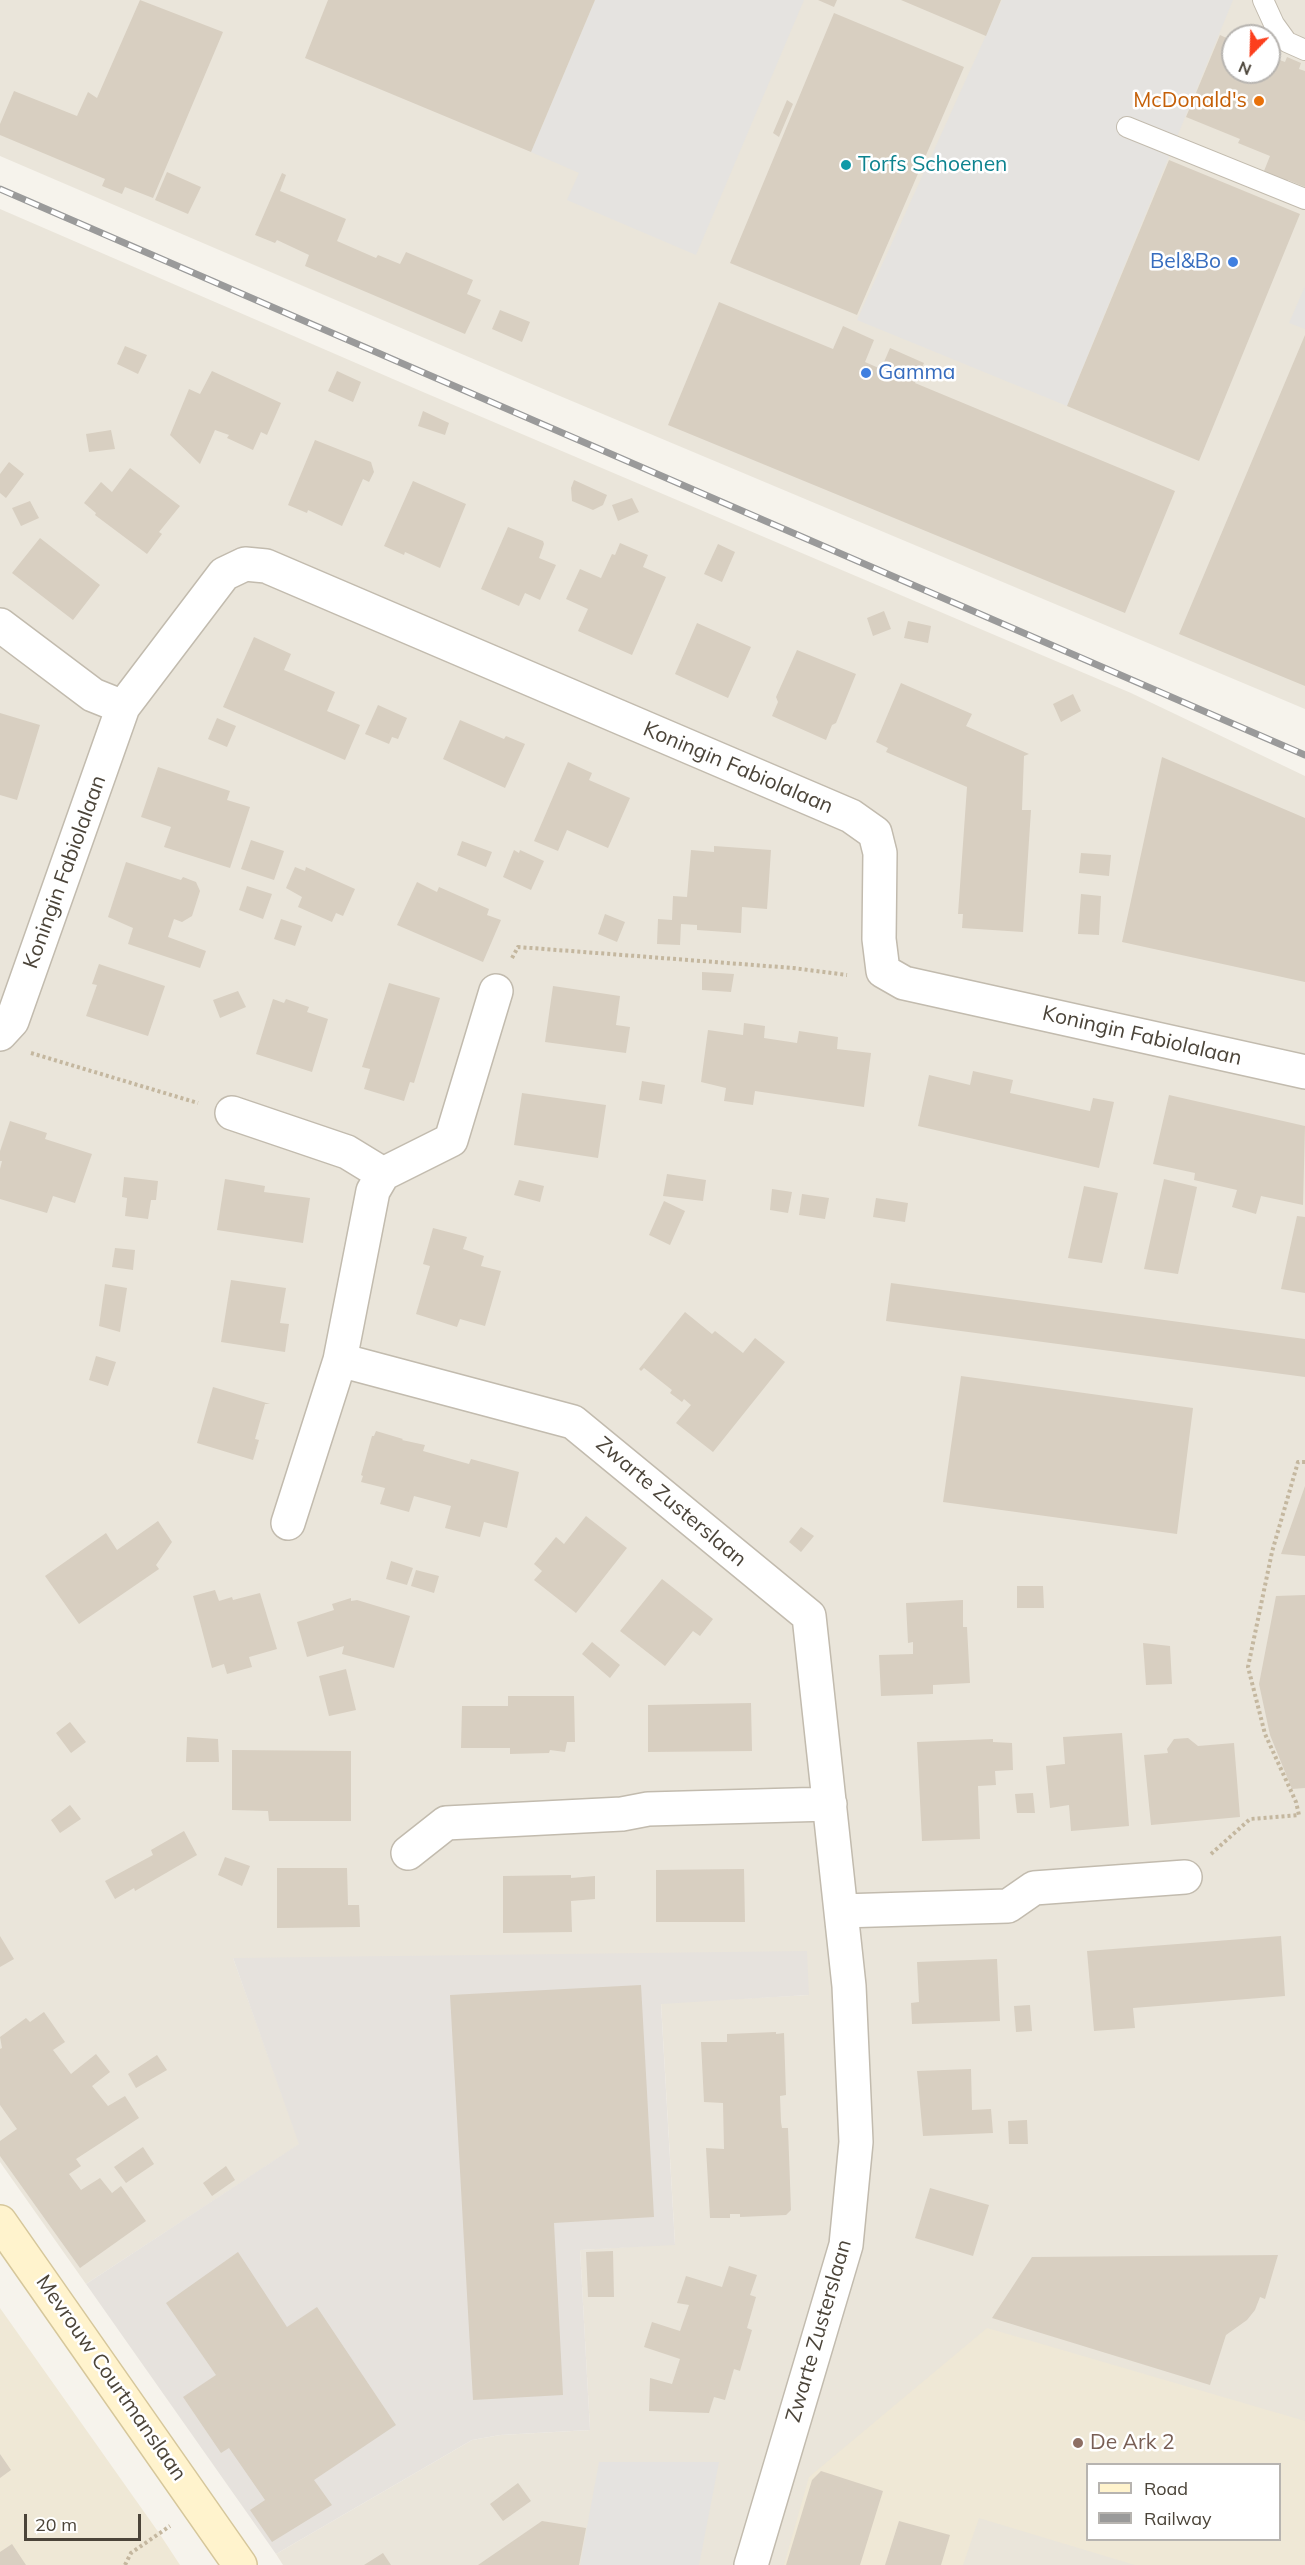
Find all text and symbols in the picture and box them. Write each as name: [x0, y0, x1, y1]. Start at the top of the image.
north arrow: [1221, 24, 1281, 84]
text: N: [1235, 57, 1254, 80]
place label: McDonald's: [1133, 88, 1247, 114]
marker: McDonald's: [1252, 94, 1266, 108]
place label: Torfs Schoenen: [858, 152, 1007, 178]
marker: Torfs Schoenen: [839, 158, 853, 172]
place label: Bel&Bo: [1150, 249, 1221, 275]
marker: Bel&Bo: [1226, 255, 1240, 269]
place label: Gamma: [878, 360, 955, 386]
marker: Gamma: [859, 366, 873, 380]
street label: Koningin Fabiolalaan: [639, 717, 837, 819]
street label: Koningin Fabiolalaan: [18, 772, 112, 972]
street label: Koningin Fabiolalaan: [1040, 1001, 1244, 1071]
street label: Zwarte Zusterslaan: [591, 1432, 751, 1572]
street label: Zwarte Zusterslaan: [781, 2237, 857, 2425]
street label: Mevrouw Courtmanslaan: [30, 2270, 192, 2486]
place label: De Ark 2: [1090, 2430, 1175, 2456]
marker: De Ark 2: [1071, 2436, 1085, 2450]
legend: [1086, 2463, 1281, 2541]
text: Road: [1144, 2477, 1188, 2500]
scale bar: [27, 2502, 144, 2540]
text: Railway: [1144, 2507, 1212, 2530]
text: 20 m: [35, 2513, 77, 2536]

